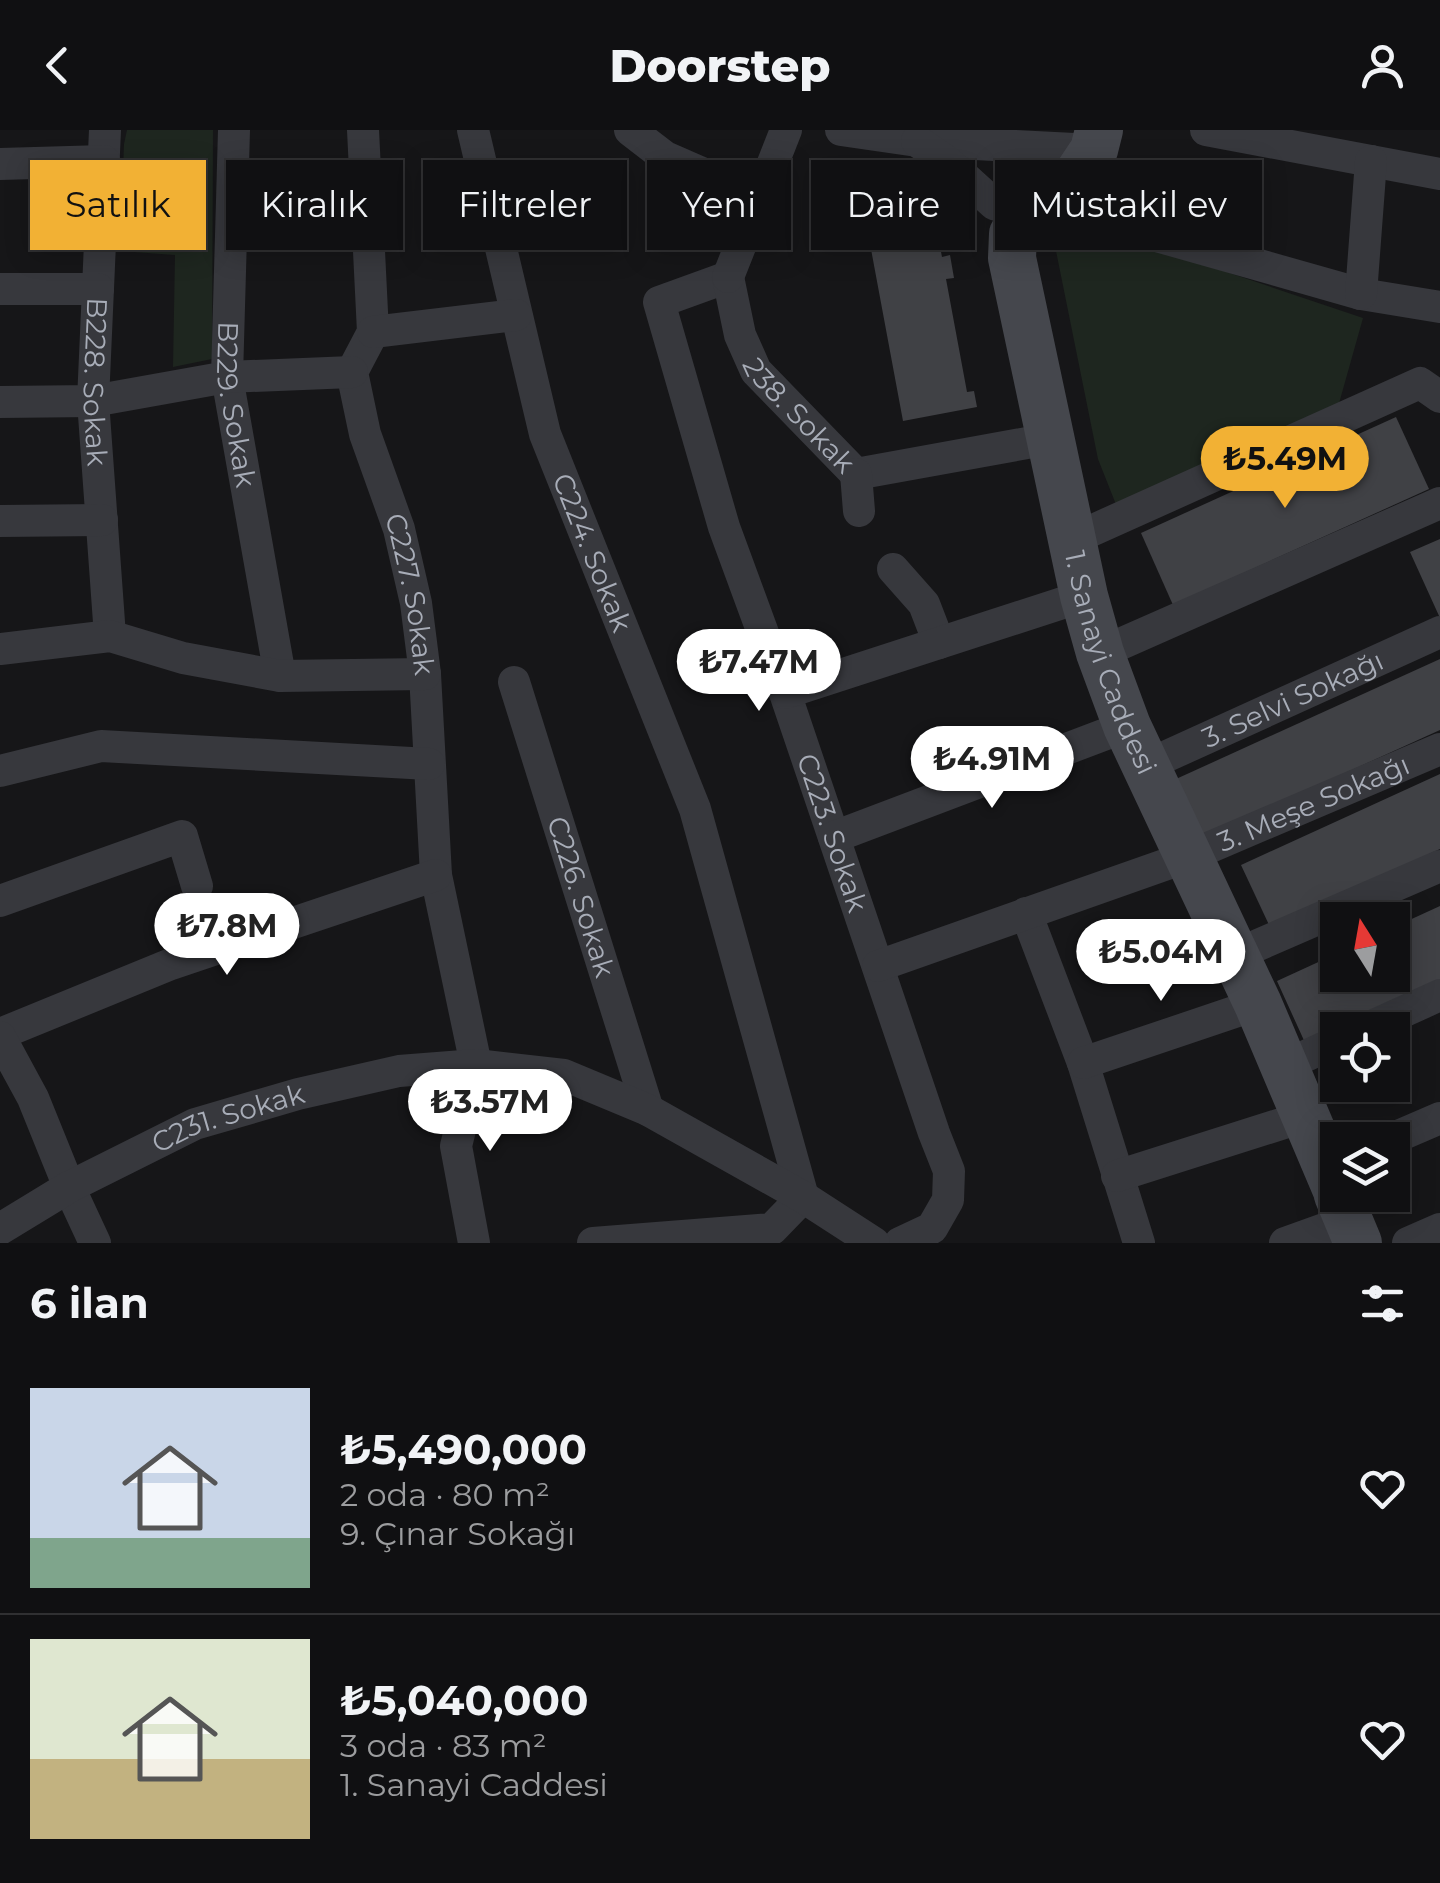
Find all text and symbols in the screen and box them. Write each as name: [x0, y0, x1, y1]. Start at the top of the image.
icon: back: [30, 38, 85, 93]
text: Doorstep: [609, 38, 831, 93]
icon: person: [1355, 38, 1410, 93]
chip: Satılık: [30, 160, 206, 250]
chip: Kiralık: [226, 160, 403, 250]
chip: Filtreler: [423, 160, 627, 250]
chip: Yeni: [647, 160, 791, 250]
chip: Daire: [811, 160, 975, 250]
chip: Müstakil ev: [995, 160, 1262, 250]
street label: B228. Sokak: [76, 297, 115, 468]
street label: B229. Sokak: [210, 321, 263, 490]
street label: 238. Sokak: [735, 353, 863, 480]
pin: ₺5.49M: [1204, 426, 1366, 511]
text: ₺5.49M: [1223, 439, 1347, 478]
street label: C224. Sokak: [545, 468, 639, 637]
street label: C227. Sokak: [378, 508, 442, 677]
street label: 1. Sanayi Caddesi: [1058, 548, 1164, 780]
pin: ₺7.47M: [678, 629, 840, 714]
text: ₺7.47M: [699, 642, 819, 681]
street label: 3. Selvi Sokağı: [1197, 643, 1388, 755]
pin: ₺4.91M: [911, 726, 1073, 811]
text: ₺4.91M: [933, 739, 1051, 778]
street label: 3. Meşe Sokağı: [1212, 747, 1414, 859]
street label: C223. Sokak: [790, 749, 875, 917]
street label: C226. Sokak: [540, 812, 622, 982]
pin: ₺7.8M: [157, 893, 297, 978]
north arrow: [1320, 902, 1410, 992]
map controls: [1320, 902, 1410, 1212]
text: ₺7.8M: [176, 906, 278, 945]
pin: ₺5.04M: [1080, 919, 1242, 1004]
text: ₺5.04M: [1098, 932, 1224, 971]
button: locate: [1320, 1012, 1410, 1102]
pin: ₺3.57M: [409, 1069, 571, 1154]
street label: C231. Sokak: [146, 1076, 308, 1160]
text: ₺3.57M: [430, 1082, 550, 1121]
button: layers: [1320, 1122, 1410, 1212]
icon: filters: [1355, 1276, 1410, 1331]
text: 6 ilan: [30, 1277, 149, 1329]
text: ₺5,490,000: [340, 1423, 587, 1475]
icon: home: [110, 1428, 230, 1548]
icon: heart: [1355, 1461, 1410, 1516]
text: 2 oda · 80 m²: [340, 1475, 550, 1514]
text: 9. Çınar Sokağı: [340, 1514, 575, 1553]
text: ₺5,040,000: [340, 1674, 588, 1726]
icon: home: [110, 1679, 230, 1799]
icon: heart: [1355, 1712, 1410, 1767]
text: 3 oda · 83 m²: [340, 1726, 546, 1765]
text: 1. Sanayi Caddesi: [340, 1765, 608, 1804]

